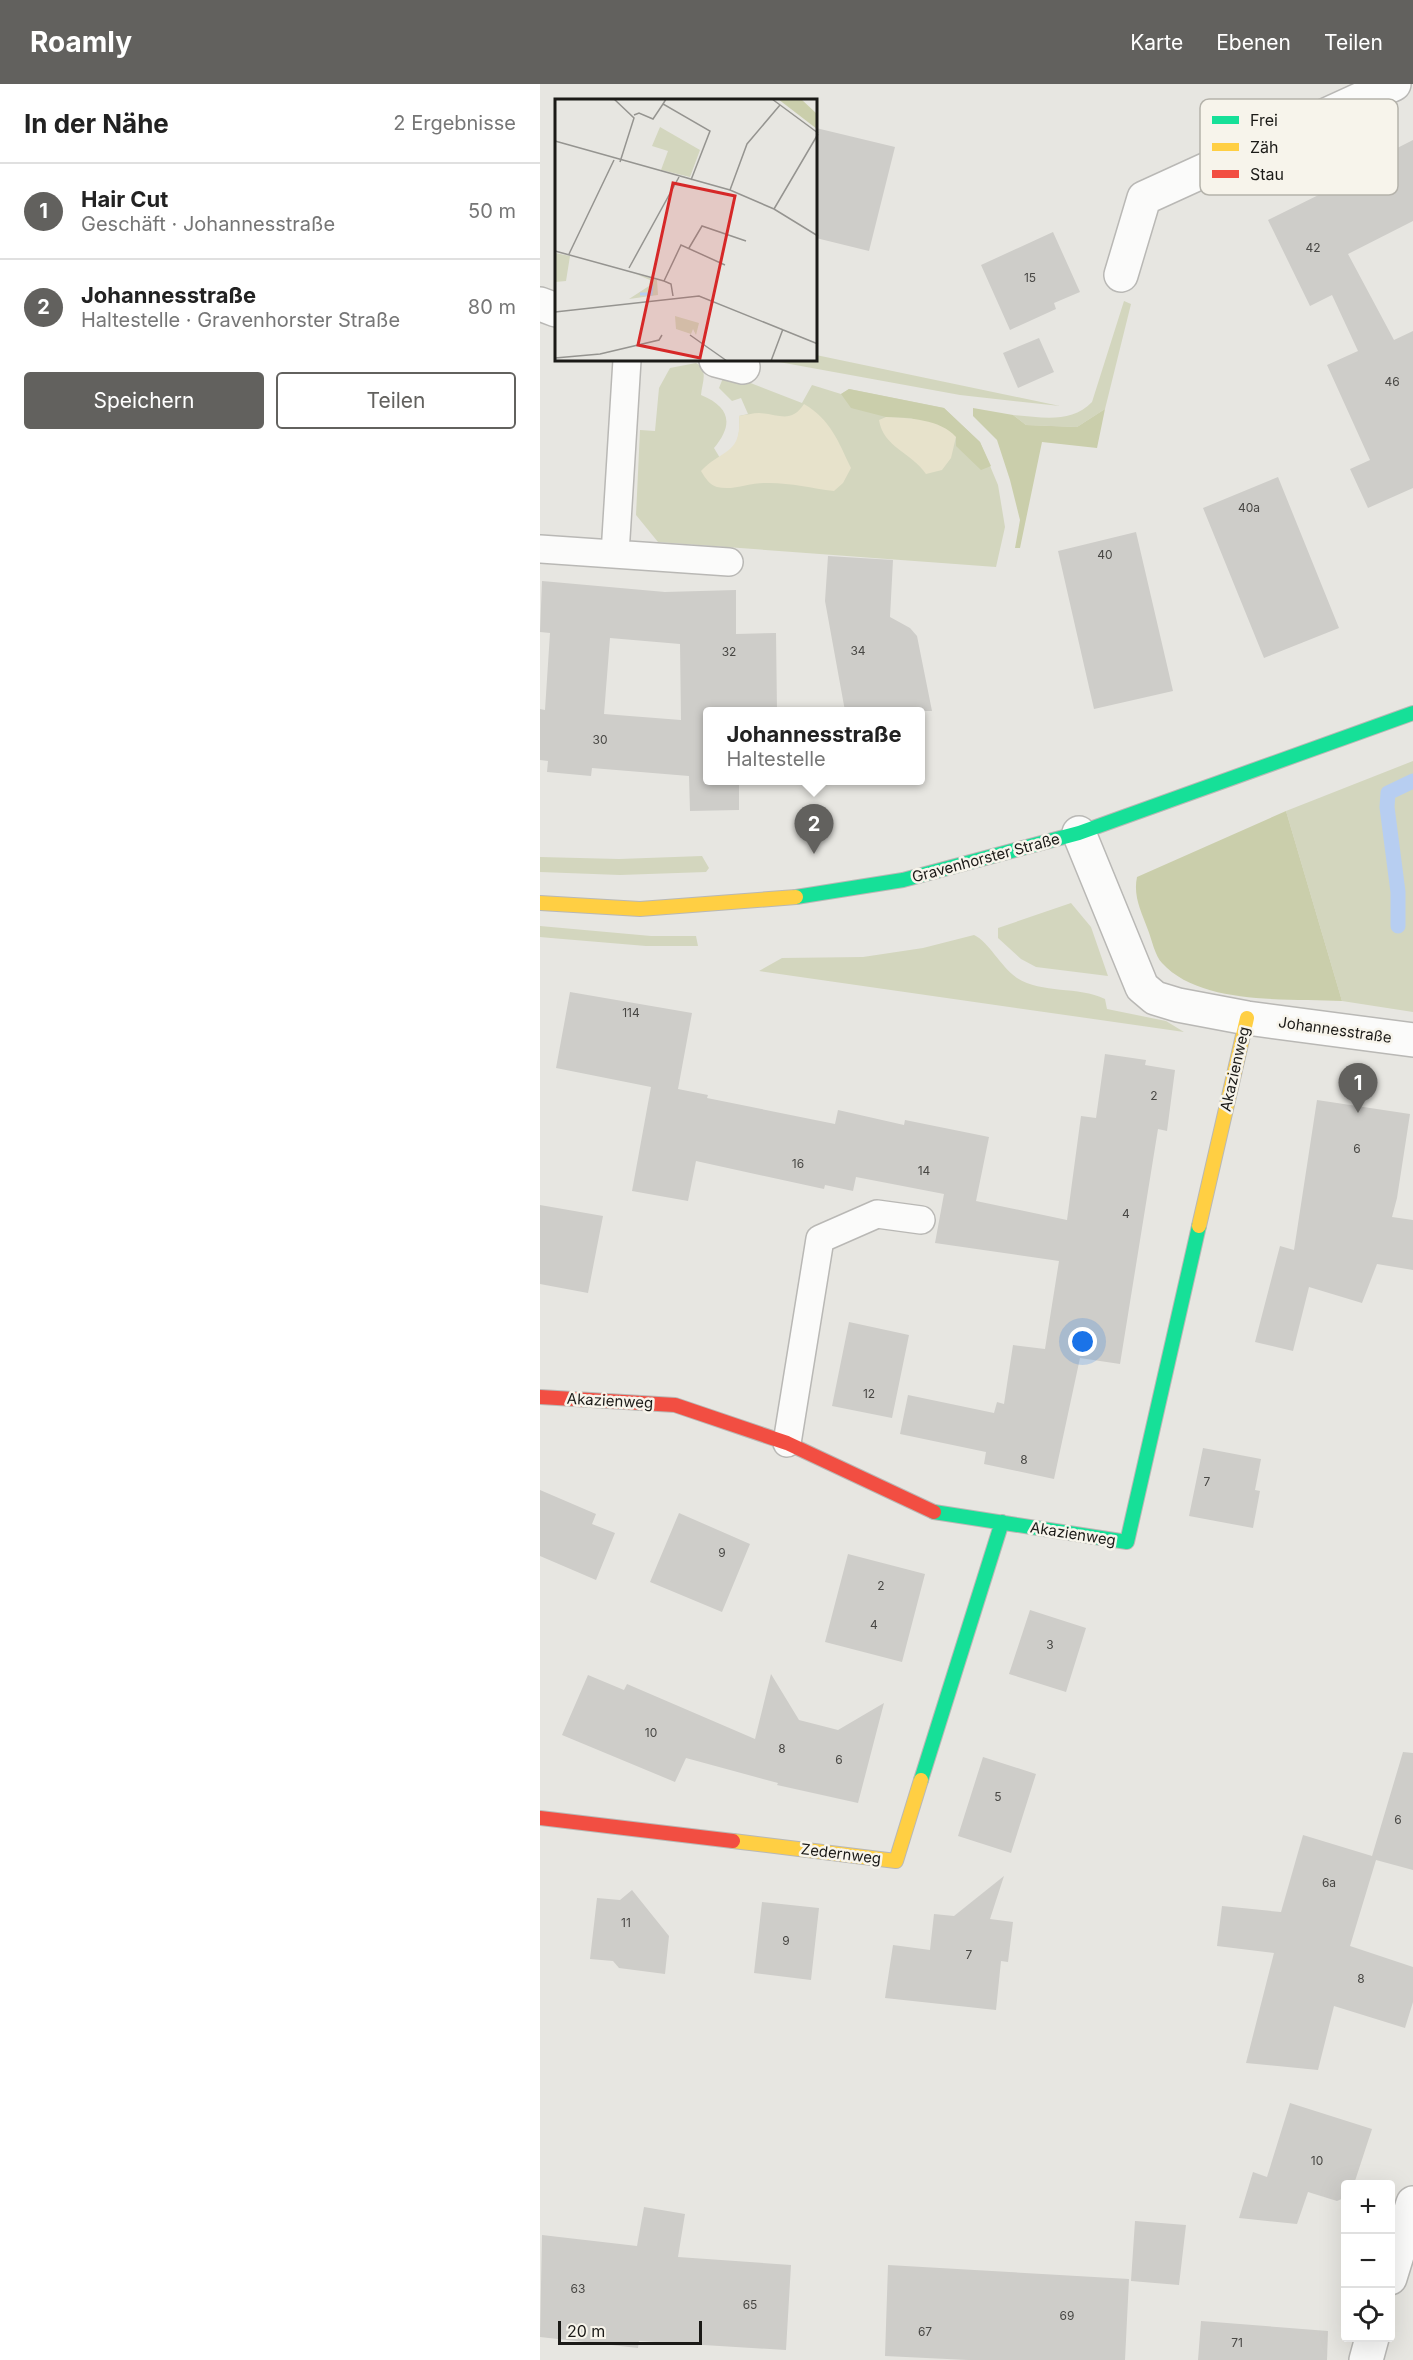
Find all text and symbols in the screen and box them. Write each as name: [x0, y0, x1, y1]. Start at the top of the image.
text: Roamly: [30, 25, 132, 59]
text: Karte: [1130, 30, 1183, 55]
text: Ebenen: [1216, 30, 1291, 55]
text: Teilen: [1324, 30, 1383, 55]
inset map: [555, 99, 818, 362]
legend: [1200, 99, 1398, 195]
text: In der Nähe: [24, 108, 169, 139]
text: Frei: [1250, 110, 1278, 130]
text: 2 Ergebnisse: [393, 111, 516, 135]
text: Zäh: [1250, 137, 1279, 157]
text: Stau: [1250, 164, 1284, 184]
text: Hair Cut: [81, 186, 168, 212]
text: 1: [39, 199, 48, 223]
text: 50 m: [468, 199, 516, 223]
text: Geschäft · Johannesstraße: [81, 212, 335, 236]
house number: 42: [1305, 240, 1321, 255]
house number: 15: [1024, 270, 1036, 285]
text: Johannesstraße: [81, 282, 256, 308]
text: 2: [37, 295, 50, 319]
text: 80 m: [468, 295, 516, 319]
text: Haltestelle · Gravenhorster Straße: [81, 308, 400, 332]
button: Speichern: [24, 372, 264, 429]
button: Teilen: [276, 372, 516, 429]
house number: 46: [1384, 374, 1400, 389]
house number: 40a: [1238, 500, 1260, 515]
house number: 40: [1097, 547, 1113, 562]
house number: 34: [850, 643, 866, 658]
house number: 32: [722, 644, 736, 659]
popup: [703, 707, 925, 785]
text: Johannesstraße: [726, 721, 902, 747]
house number: 30: [593, 732, 607, 747]
text: Haltestelle: [726, 747, 826, 771]
pin: 2: [794, 804, 834, 854]
street label: Gravenhorster Straße: [910, 829, 1062, 886]
house number: 114: [622, 1005, 640, 1020]
street label: Johannesstraße: [1277, 1012, 1393, 1047]
street label: Akazienweg: [1216, 1025, 1253, 1113]
pin: 1: [1338, 1064, 1378, 1113]
house number: 2: [1150, 1088, 1158, 1103]
house number: 6: [1353, 1141, 1361, 1156]
house number: 16: [792, 1156, 804, 1171]
house number: 14: [918, 1163, 931, 1178]
house number: 4: [1122, 1206, 1130, 1221]
your location: [1068, 1327, 1097, 1356]
house number: 12: [863, 1386, 875, 1401]
street label: Akazienweg: [566, 1389, 654, 1412]
house number: 8: [1020, 1452, 1028, 1467]
house number: 7: [1204, 1474, 1211, 1489]
street label: Akazienweg: [1029, 1517, 1117, 1550]
house number: 9: [718, 1545, 726, 1560]
house number: 2: [877, 1578, 885, 1593]
house number: 4: [870, 1617, 878, 1632]
house number: 3: [1046, 1637, 1054, 1652]
house number: 10: [645, 1725, 657, 1740]
house number: 8: [778, 1741, 786, 1756]
house number: 6: [835, 1752, 843, 1767]
house number: 5: [994, 1789, 1002, 1804]
house number: 6: [1394, 1812, 1402, 1827]
street label: Zedernweg: [800, 1839, 882, 1868]
house number: 6a: [1322, 1875, 1336, 1890]
house number: 11: [621, 1915, 631, 1930]
house number: 9: [782, 1933, 790, 1948]
house number: 7: [966, 1947, 973, 1962]
house number: 8: [1357, 1971, 1365, 1986]
house number: 10: [1311, 2153, 1323, 2168]
map controls: [1341, 2180, 1395, 2342]
button: +: [1341, 2180, 1395, 2234]
button: −: [1341, 2234, 1395, 2288]
house number: 63: [571, 2281, 585, 2296]
button: locate: [1341, 2288, 1395, 2342]
house number: 65: [743, 2297, 757, 2312]
house number: 69: [1060, 2308, 1074, 2323]
scale bar: [558, 2318, 702, 2346]
text: 20 m: [567, 2321, 605, 2341]
house number: 67: [918, 2324, 932, 2339]
house number: 71: [1231, 2335, 1243, 2350]

